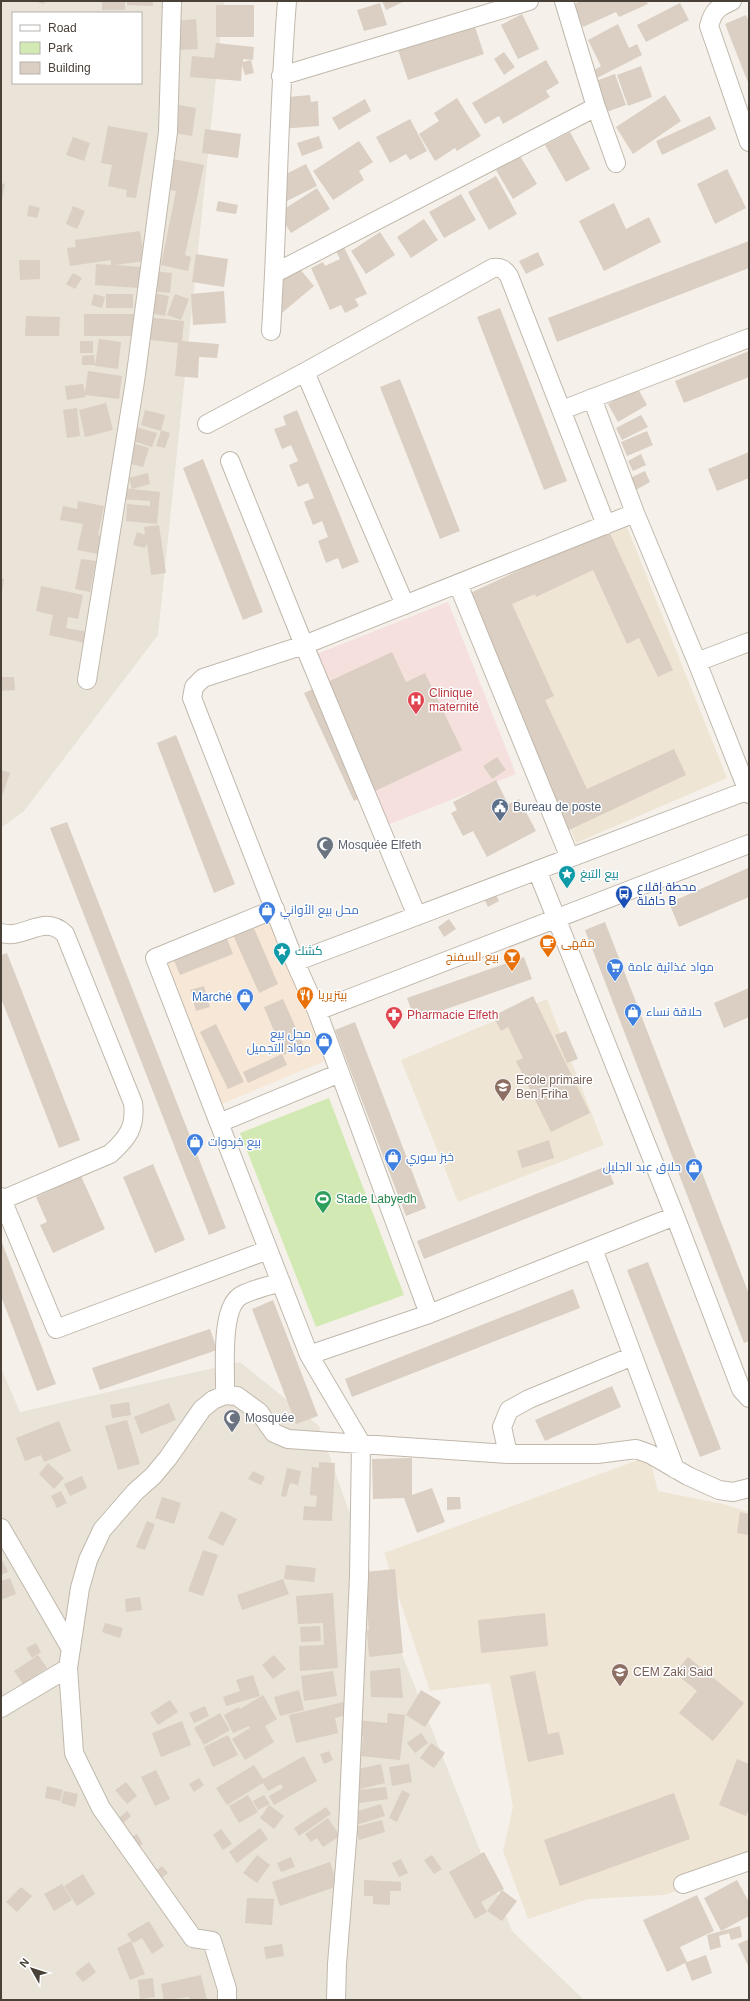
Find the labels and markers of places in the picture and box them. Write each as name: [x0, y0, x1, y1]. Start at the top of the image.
place label: Clinique maternité: [429, 686, 479, 714]
hospital icon: Clinique maternité: [406, 690, 426, 715]
public building icon: Bureau de poste: [490, 797, 510, 822]
place label: Bureau de poste: [513, 800, 601, 814]
mosque icon: Mosquée Elfeth: [315, 835, 335, 860]
place label: Mosquée Elfeth: [338, 838, 421, 852]
place icon: بيع التبغ: [557, 864, 577, 889]
place label: بيع التبغ: [580, 867, 619, 882]
place label: محطة إقلاع حافلة B: [637, 880, 696, 908]
bus stop icon: محطة إقلاع حافلة B: [614, 884, 634, 909]
shop icon: محل بيع الأواني: [257, 900, 277, 925]
place label: محل بيع الأواني: [280, 903, 359, 920]
cafe icon: مقهى: [538, 933, 558, 958]
place label: مقهى: [561, 936, 595, 950]
place icon: كشك: [272, 941, 292, 966]
place label: كشك: [295, 944, 323, 958]
bar icon: بيع السفنج: [502, 947, 522, 972]
place label: بيع السفنج: [446, 950, 499, 965]
supermarket icon: مواد غذائية عامة: [605, 957, 625, 982]
place label: مواد غذائية عامة: [628, 960, 714, 974]
restaurant icon: بيتزيريا: [295, 985, 315, 1010]
shop icon: Marché: [235, 987, 255, 1012]
place label: بيتزيريا: [318, 988, 347, 1002]
place label: Marché: [192, 990, 232, 1004]
shop icon: حلاقة نساء: [623, 1002, 643, 1027]
pharmacy icon: Pharmacie Elfeth: [384, 1005, 404, 1030]
place label: حلاقة نساء: [646, 1005, 702, 1019]
place label: Pharmacie Elfeth: [407, 1008, 498, 1022]
place label: محل بيع مواد التجميل: [247, 1027, 311, 1055]
shop icon: محل بيع مواد التجميل: [314, 1031, 334, 1056]
place label: Ecole primaire Ben Friha: [516, 1073, 593, 1101]
school or university icon: Ecole primaire Ben Friha: [493, 1077, 513, 1102]
shop icon: بيع خردوات: [185, 1132, 205, 1157]
place label: بيع خردوات: [208, 1135, 261, 1150]
shop icon: خبز سوري: [383, 1147, 403, 1172]
place label: خبز سوري: [406, 1150, 454, 1167]
shop icon: حلاق عبد الجليل: [684, 1157, 704, 1182]
place label: حلاق عبد الجليل: [603, 1160, 681, 1174]
sports icon: Stade Labyedh: [313, 1189, 333, 1214]
place label: Stade Labyedh: [336, 1192, 417, 1206]
mosque icon: Mosquée: [222, 1408, 242, 1433]
place label: Mosquée: [245, 1411, 295, 1425]
school or university icon: CEM Zaki Said: [610, 1662, 630, 1687]
place label: CEM Zaki Said: [633, 1665, 713, 1679]

